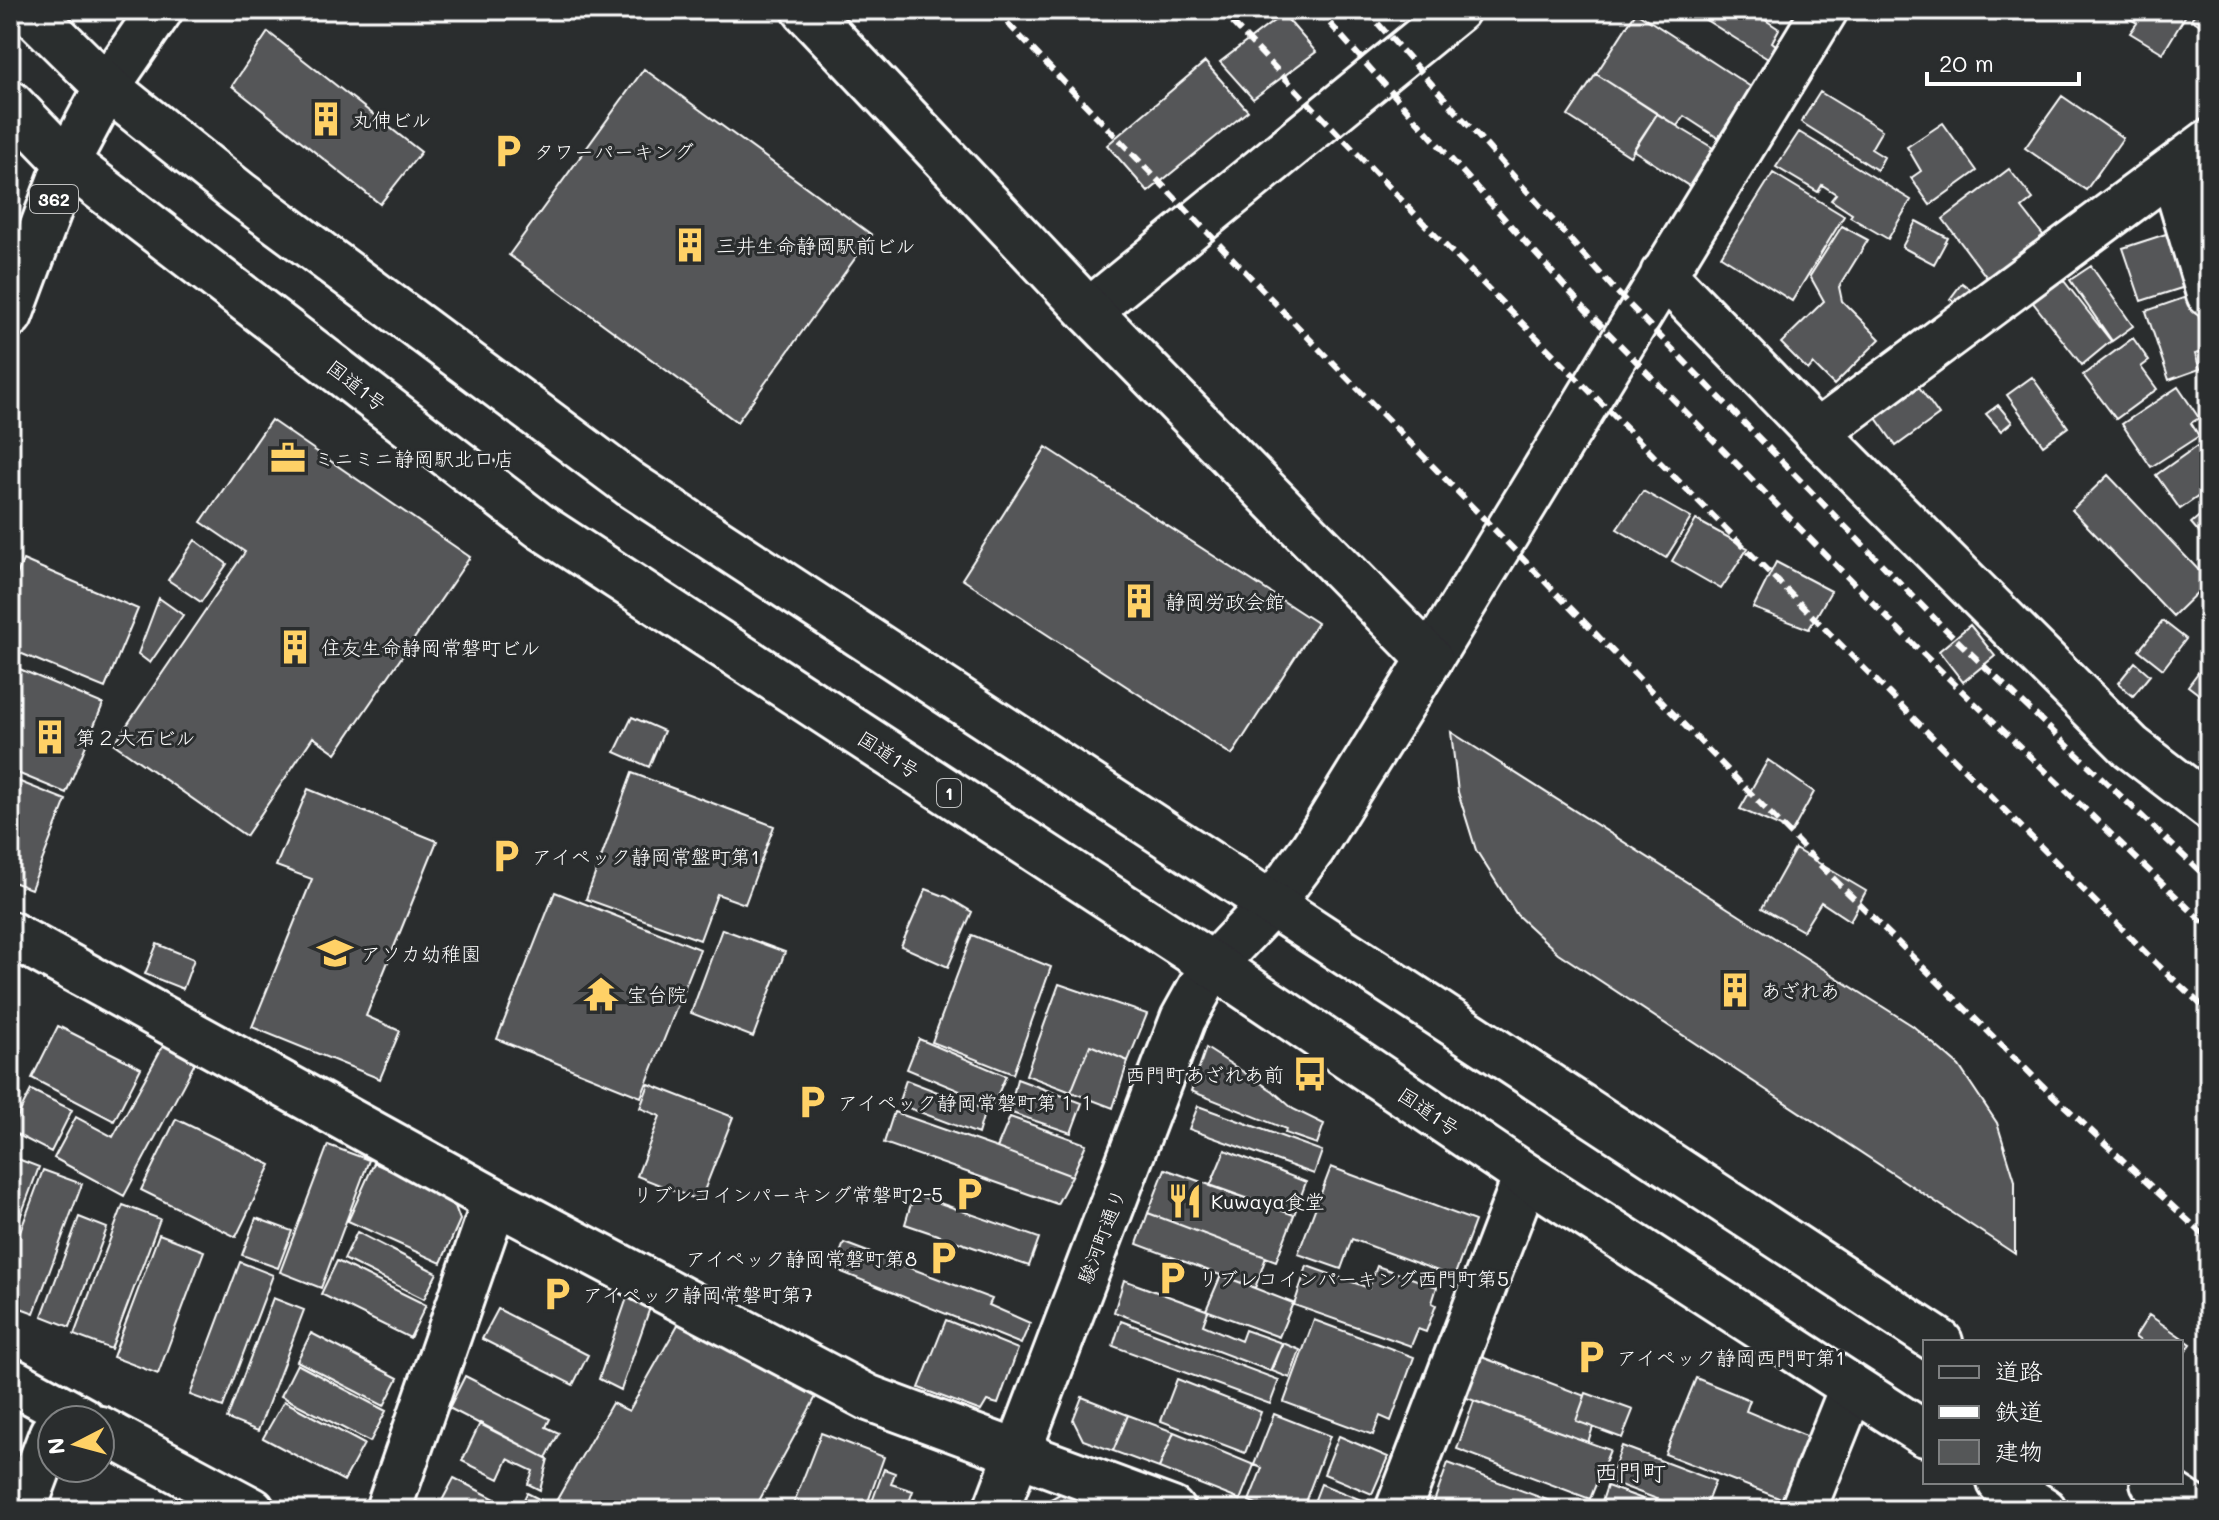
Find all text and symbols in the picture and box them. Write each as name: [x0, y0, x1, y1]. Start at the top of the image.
scale bar: [1927, 36, 2079, 86]
text: 20 m: [1939, 47, 1994, 78]
building icon: 丸伸ビル: [307, 100, 345, 138]
place label: 丸伸ビル: [352, 106, 432, 132]
parking icon: タワーパーキング: [489, 132, 527, 170]
place label: タワーパーキング: [534, 138, 694, 164]
road number: 362: [30, 185, 78, 213]
building icon: 三井生命静岡駅前ビル: [671, 226, 709, 264]
place label: 三井生命静岡駅前ビル: [716, 232, 916, 258]
street label: 国道1号: [322, 354, 392, 416]
office icon: ミニミニ静岡駅北口店: [269, 439, 307, 477]
place label: ミニミニ静岡駅北口店: [314, 445, 514, 471]
building icon: 静岡労政会館: [1120, 582, 1158, 620]
place label: 静岡労政会館: [1165, 588, 1285, 614]
building icon: 住友生命静岡常磐町ビル: [276, 628, 314, 666]
place label: 住友生命静岡常磐町ビル: [321, 634, 541, 660]
building icon: 第２大石ビル: [31, 718, 69, 756]
place label: 第２大石ビル: [76, 724, 196, 750]
street label: 国道1号: [853, 724, 925, 784]
road number: 1: [937, 779, 961, 807]
parking icon: アイペック静岡常盤町第1: [487, 837, 525, 875]
place label: アイペック静岡常盤町第1: [532, 843, 760, 869]
school or university icon: アソカ幼稚園: [316, 934, 354, 972]
place label: アソカ幼稚園: [361, 940, 481, 966]
building icon: あざれあ: [1716, 971, 1754, 1009]
temple icon: 宝台院: [582, 975, 620, 1013]
place label: あざれあ: [1761, 977, 1840, 1003]
place label: 宝台院: [627, 981, 687, 1007]
bus stop icon: 西門町あざれあ前: [1291, 1055, 1329, 1093]
place label: 西門町あざれあ前: [1125, 1061, 1284, 1087]
street label: 国道1号: [1393, 1081, 1465, 1141]
parking icon: アイペック静岡常磐町第１１: [793, 1083, 831, 1121]
place label: アイペック静岡常磐町第１１: [838, 1089, 1097, 1115]
parking icon: リブレコインパーキング常磐町2-5: [950, 1175, 988, 1213]
place label: リブレコインパーキング常磐町2-5: [633, 1181, 943, 1207]
restaurant icon: Kuwaya食堂: [1166, 1182, 1204, 1220]
street label: 駿河町通り: [1071, 1185, 1131, 1287]
place label: Kuwaya食堂: [1211, 1188, 1325, 1214]
parking icon: アイペック静岡常磐町第8: [924, 1239, 962, 1277]
place label: アイペック静岡常磐町第8: [686, 1245, 917, 1271]
parking icon: リブレコインパーキング西門町第5: [1153, 1259, 1191, 1297]
place label: リブレコインパーキング西門町第5: [1198, 1265, 1509, 1291]
parking icon: アイペック静岡常磐町第7: [538, 1275, 576, 1313]
place label: アイペック静岡常磐町第7: [583, 1281, 813, 1307]
parking icon: アイペック静岡西門町第1: [1572, 1338, 1610, 1376]
legend: [1923, 1340, 2183, 1484]
place label: アイペック静岡西門町第1: [1617, 1344, 1845, 1370]
text: 道路: [1995, 1355, 2043, 1386]
text: 鉄道: [1995, 1395, 2043, 1426]
north arrow: [36, 1404, 116, 1484]
text: 建物: [1995, 1435, 2043, 1466]
text: N: [40, 1436, 71, 1456]
district label: 西門町: [1594, 1456, 1666, 1487]

